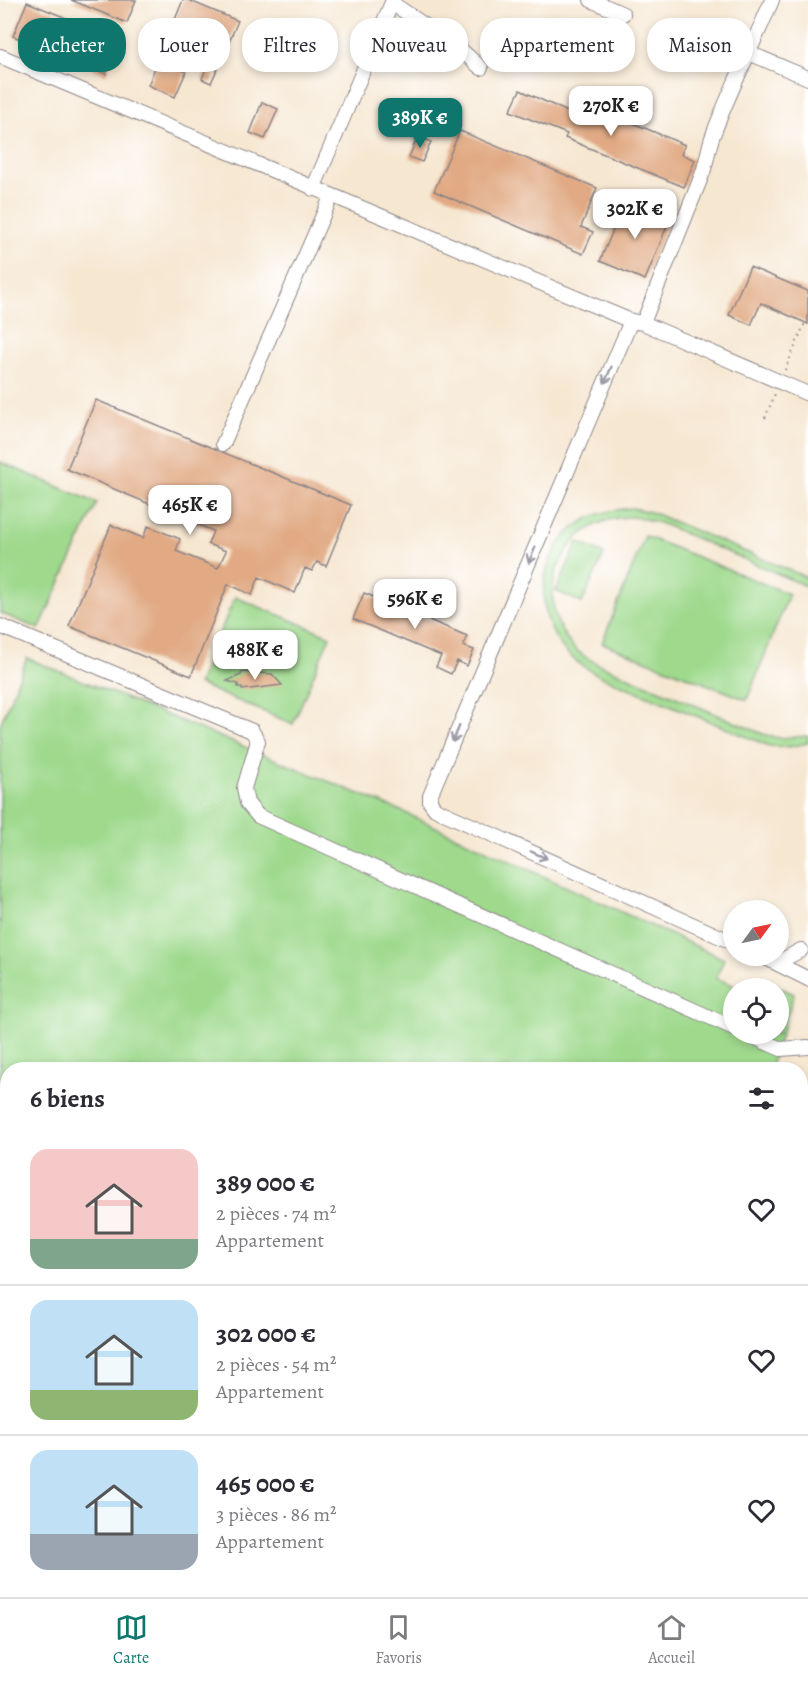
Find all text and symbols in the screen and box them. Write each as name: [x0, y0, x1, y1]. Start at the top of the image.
chip: Acheter: [18, 18, 126, 72]
chip: Louer: [138, 18, 230, 72]
chip: Filtres: [242, 18, 338, 72]
chip: Nouveau: [350, 18, 468, 72]
chip: Appartement: [480, 18, 635, 72]
chip: Maison: [647, 18, 753, 72]
pin: 270K €: [562, 86, 660, 137]
text: 270K €: [583, 92, 639, 119]
pin: 389K €: [371, 98, 469, 149]
text: 389K €: [392, 104, 448, 131]
pin: 302K €: [586, 189, 684, 240]
text: 302K €: [607, 195, 663, 222]
one-way arrow: [602, 366, 613, 384]
pin: 465K €: [141, 485, 239, 536]
text: 465K €: [162, 491, 218, 518]
one-way arrow: [526, 545, 537, 563]
pin: 596K €: [366, 579, 464, 630]
text: 596K €: [387, 585, 443, 612]
pin: 488K €: [206, 630, 304, 681]
text: 488K €: [227, 636, 283, 663]
one-way arrow: [450, 725, 461, 743]
one-way arrow: [529, 850, 547, 862]
north arrow: [723, 900, 789, 966]
map controls: [723, 900, 789, 1044]
button: locate: [723, 978, 789, 1044]
text: 6 biens: [30, 1081, 105, 1116]
icon: filters: [745, 1082, 778, 1115]
text: 389 000 €: [216, 1165, 315, 1200]
icon: home: [78, 1173, 150, 1245]
icon: heart: [745, 1193, 778, 1226]
text: 2 pièces · 74 m²: [216, 1200, 336, 1227]
text: Appartement: [216, 1227, 324, 1254]
text: 302 000 €: [216, 1316, 316, 1351]
icon: home: [78, 1324, 150, 1396]
icon: heart: [745, 1344, 778, 1377]
text: 2 pièces · 54 m²: [216, 1351, 337, 1378]
text: Appartement: [216, 1378, 324, 1405]
text: 465 000 €: [216, 1466, 315, 1501]
icon: home: [78, 1474, 150, 1546]
icon: heart: [745, 1494, 778, 1527]
text: 3 pièces · 86 m²: [216, 1501, 337, 1528]
text: Appartement: [216, 1528, 324, 1555]
tab: Carte: [113, 1611, 149, 1669]
tab: Favoris: [375, 1611, 422, 1669]
tab: Accueil: [648, 1611, 695, 1669]

